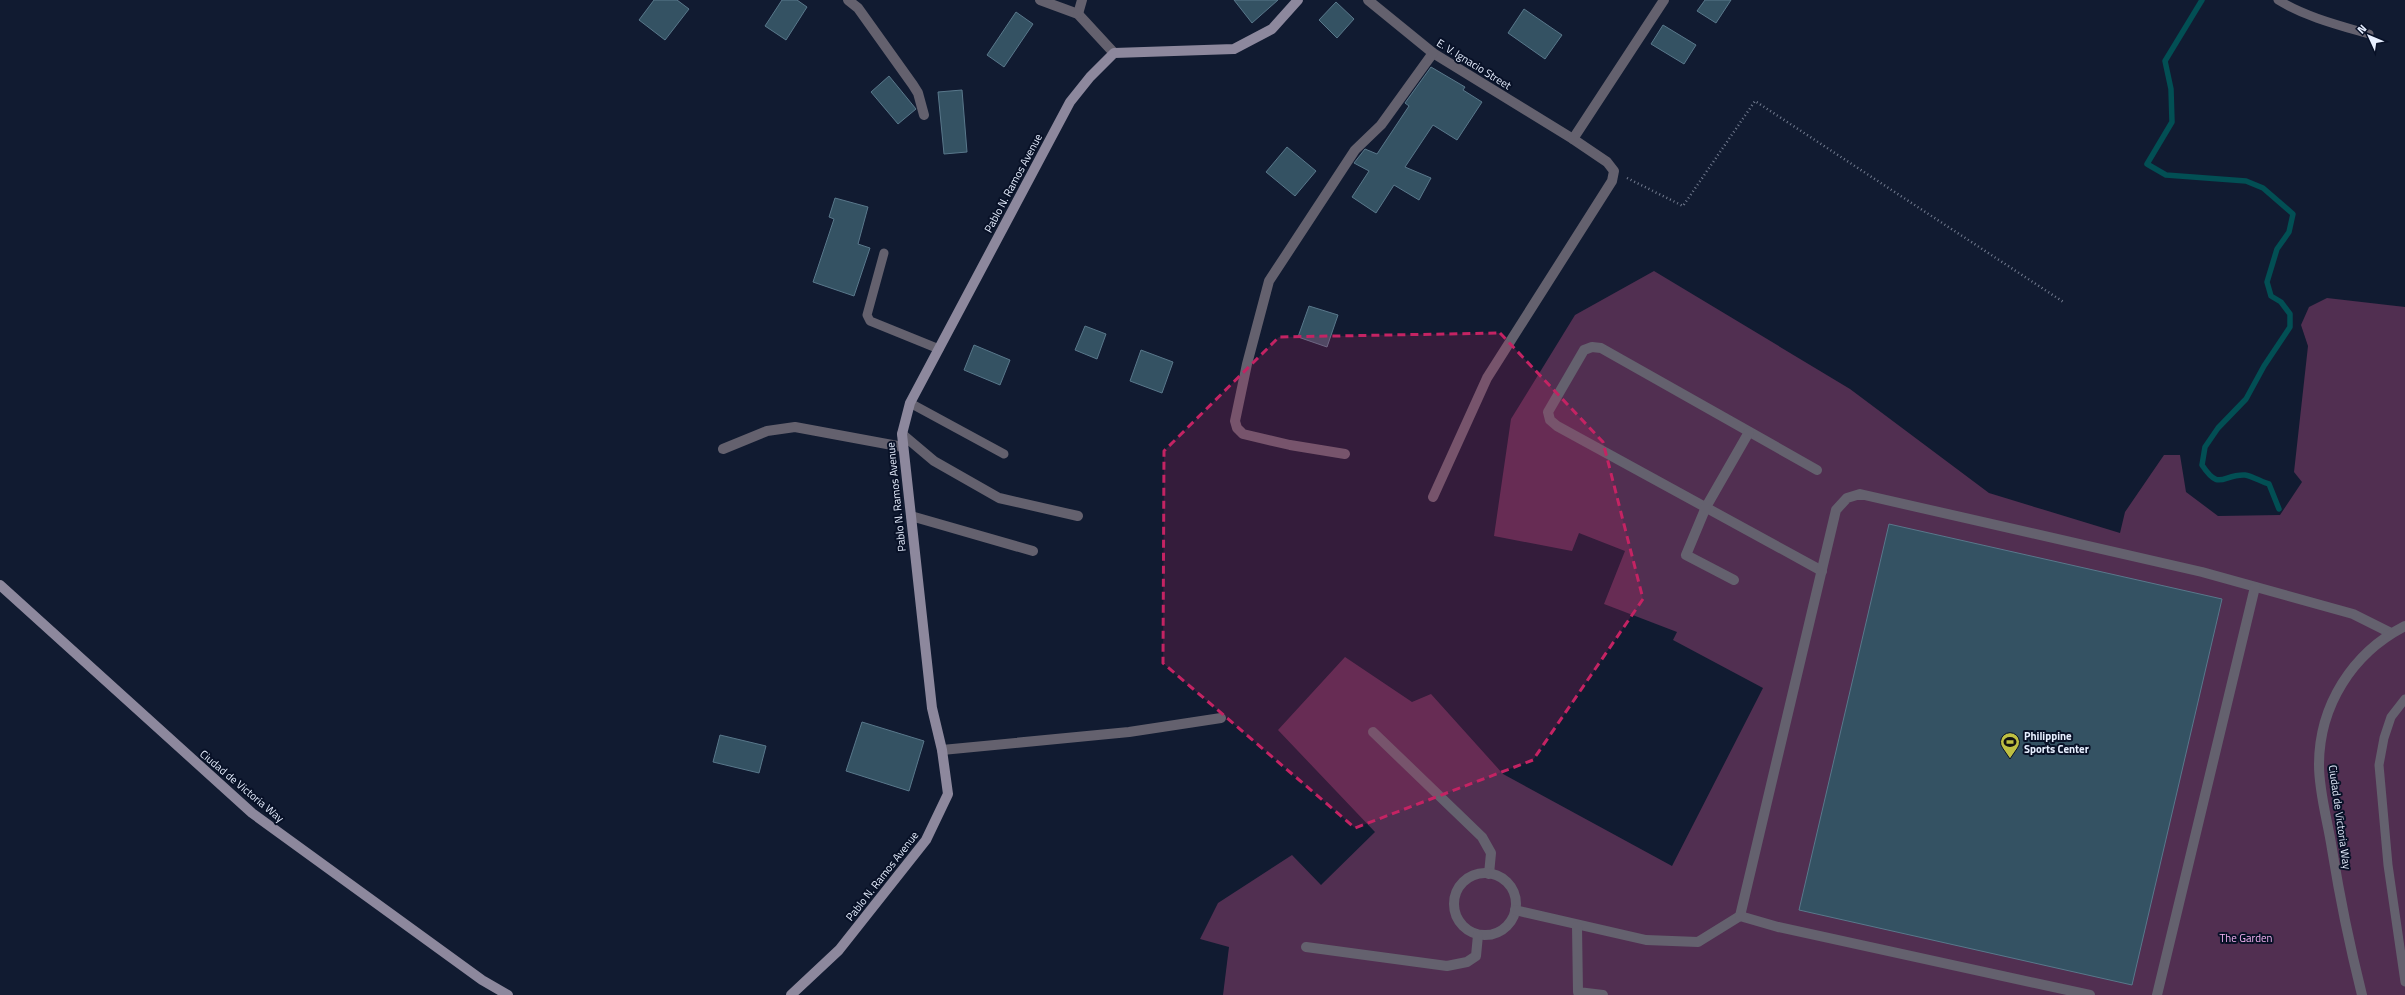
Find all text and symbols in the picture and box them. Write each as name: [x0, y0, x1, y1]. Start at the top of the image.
north arrow: [2349, 16, 2389, 56]
text: N: [2353, 21, 2370, 37]
street label: E. V. Ignacio Street: [1434, 35, 1514, 93]
street label: Pablo N. Ramos Avenue: [980, 130, 1046, 235]
street label: Pablo N. Ramos Avenue: [882, 441, 910, 553]
place label: Philippine Sports Center: [2024, 728, 2089, 757]
sports icon: Philippine Sports Center: [1999, 731, 2021, 759]
street label: Ciudad de Victoria Way: [196, 746, 288, 826]
street label: Ciudad de Victoria Way: [2325, 764, 2355, 871]
street label: Pablo N. Ramos Avenue: [842, 827, 922, 924]
park label: The Garden: [2220, 930, 2273, 946]

